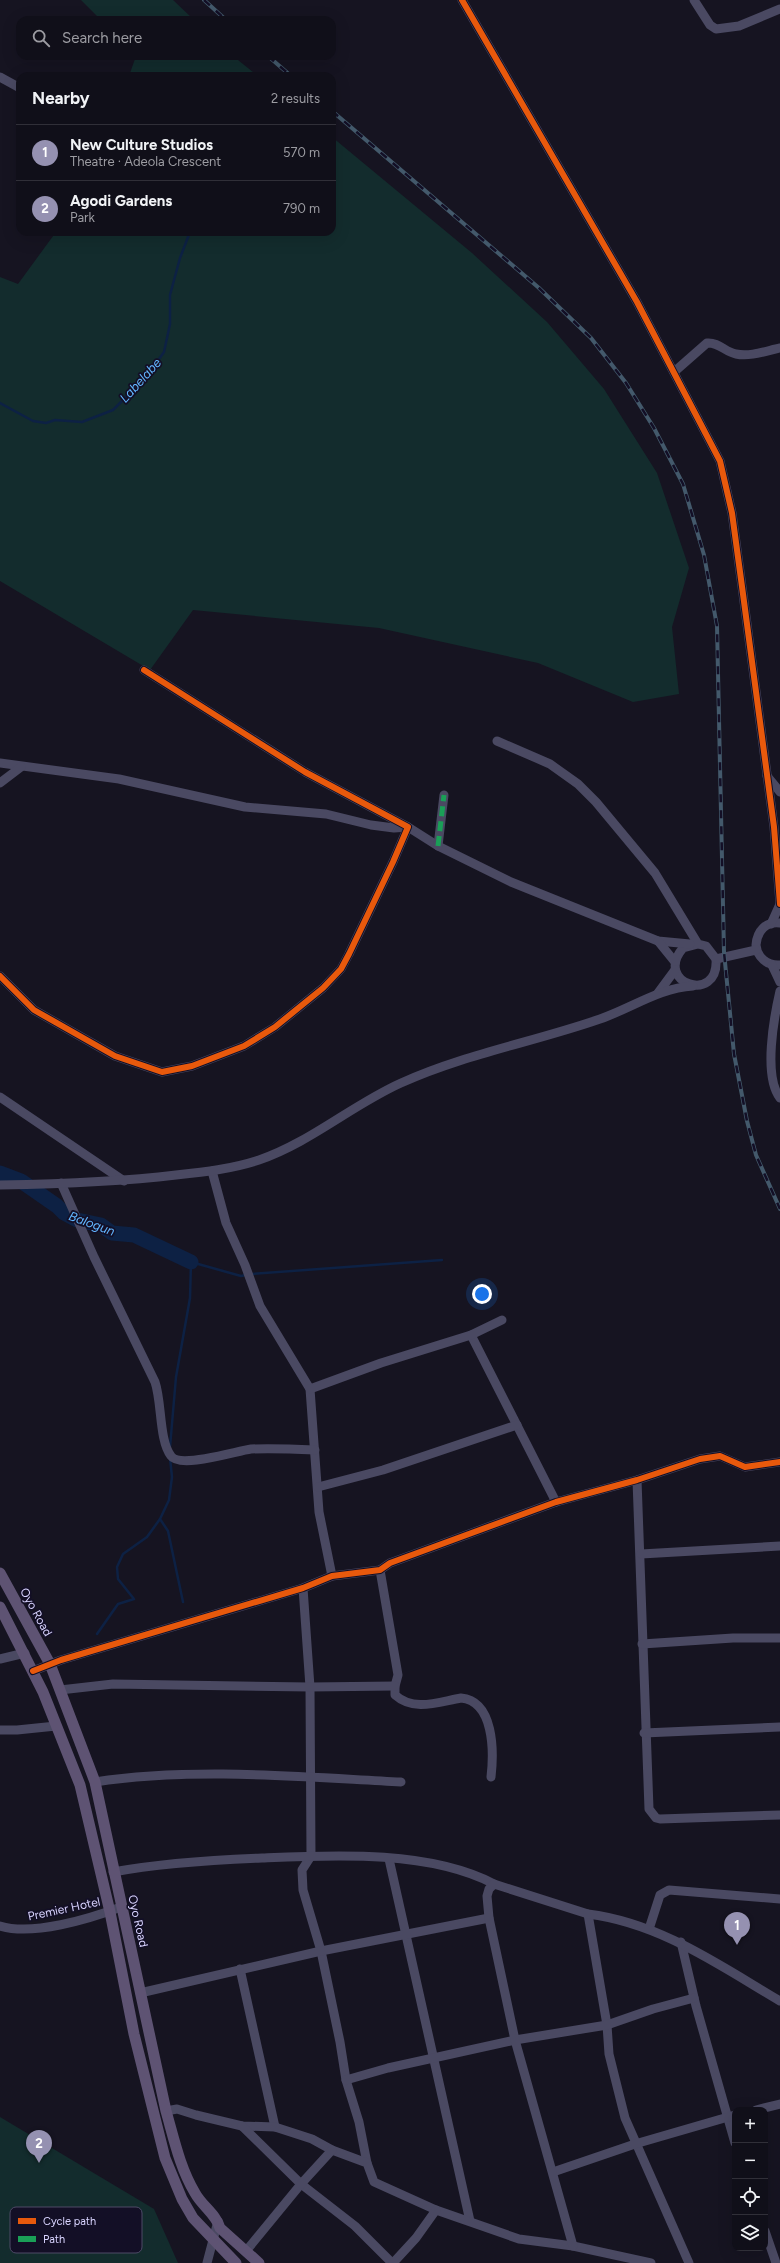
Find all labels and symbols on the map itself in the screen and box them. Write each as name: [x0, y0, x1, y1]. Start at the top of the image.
water label: Labelabe: [117, 355, 164, 406]
water label: Balogun: [67, 1208, 117, 1239]
your location: [472, 1284, 492, 1304]
street label: Oyo Road: [17, 1585, 55, 1639]
street label: Premier Hotel: [26, 1894, 102, 1924]
street label: Oyo Road: [125, 1894, 151, 1948]
pin: 1: [724, 1912, 750, 1945]
pin: 2: [26, 2130, 52, 2163]
legend: [10, 2207, 142, 2253]
text: Cycle path: [43, 2215, 96, 2228]
text: Path: [43, 2233, 65, 2246]

